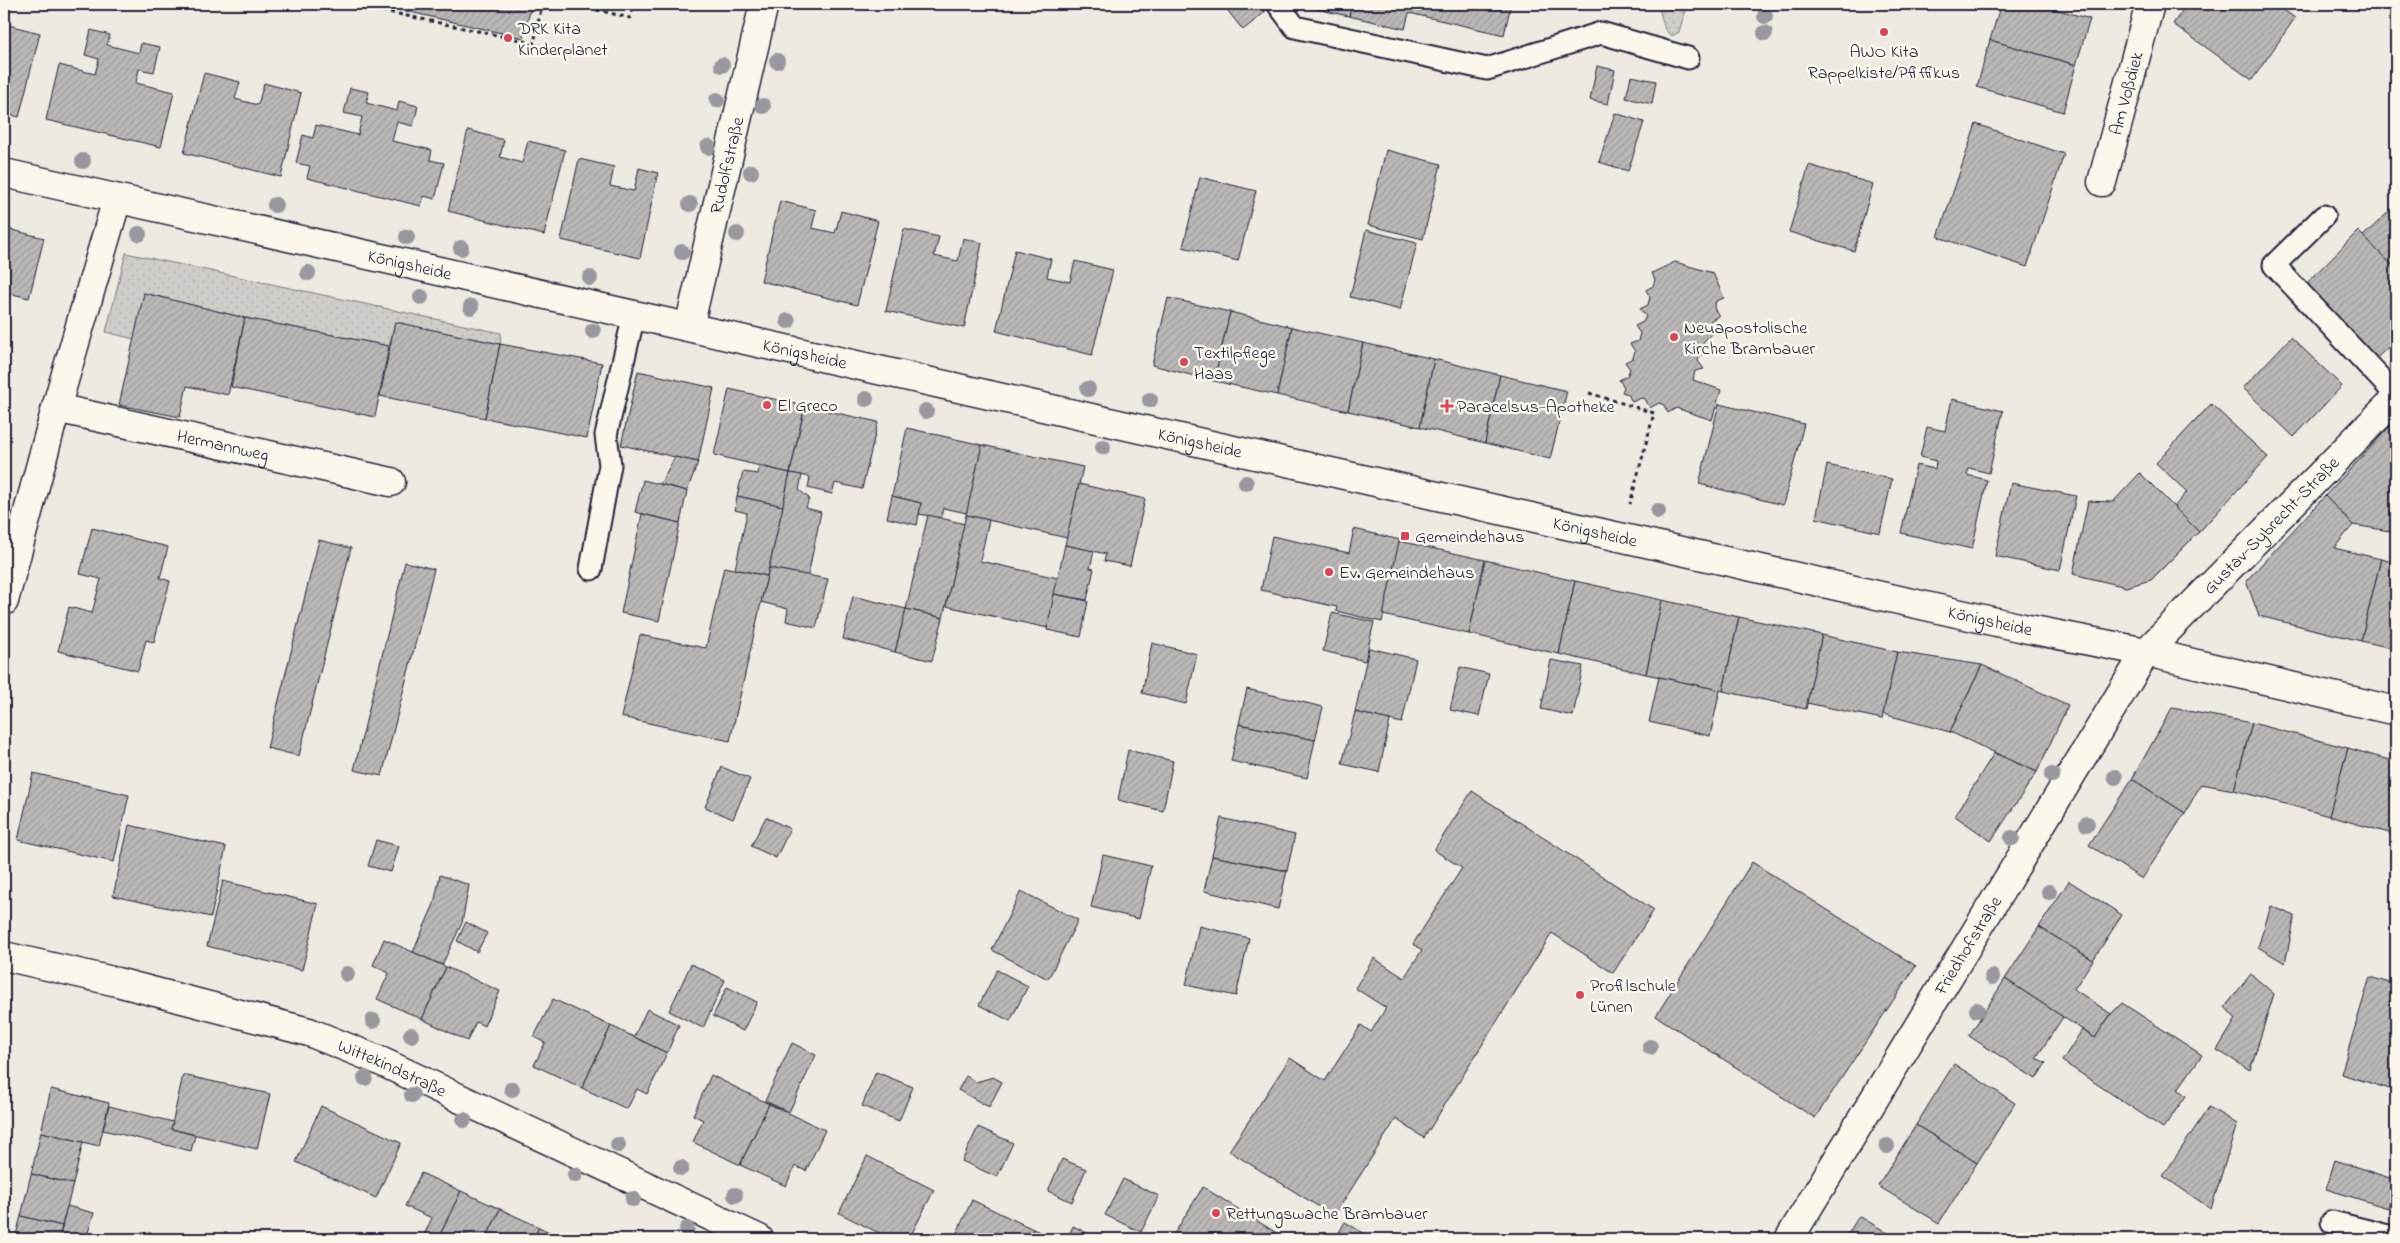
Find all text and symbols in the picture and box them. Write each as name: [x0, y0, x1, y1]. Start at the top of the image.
place label: DRK Kita Kinderplanet: [517, 17, 608, 64]
marker: AWO Kita Rappelkiste/Pfiffikus: [1878, 26, 1890, 38]
marker: DRK Kita Kinderplanet: [502, 32, 514, 44]
place label: AWO Kita Rappelkiste/Pfiffikus: [1808, 40, 1960, 87]
street label: Am Voßdiek: [2104, 49, 2152, 138]
street label: Rudolfstraße: [705, 114, 753, 217]
street label: Königsheide: [365, 244, 455, 289]
place label: Neuapostolische Kirche Brambauer: [1684, 316, 1816, 363]
marker: Neuapostolische Kirche Brambauer: [1668, 331, 1680, 343]
street label: Königsheide: [760, 333, 850, 378]
place label: Textilpflege Haas: [1194, 341, 1277, 388]
marker: Textilpflege Haas: [1178, 356, 1190, 368]
place label: El Greco: [777, 394, 838, 420]
place label: Paracelsus-Apotheke: [1457, 395, 1616, 421]
marker: El Greco: [761, 399, 773, 411]
marker: Paracelsus-Apotheke: [1441, 400, 1453, 412]
street label: Königsheide: [1155, 422, 1245, 467]
street label: Hermannweg: [174, 424, 271, 471]
street label: Gustav-Sybrecht-Straße: [2198, 451, 2347, 602]
street label: Königsheide: [1550, 511, 1640, 556]
place label: Gemeindehaus: [1415, 525, 1524, 551]
marker: Gemeindehaus: [1399, 530, 1411, 542]
place label: Ev. Gemeindehaus: [1339, 561, 1474, 587]
marker: Ev. Gemeindehaus: [1323, 566, 1335, 578]
street label: Königsheide: [1945, 600, 2035, 645]
street label: Friedhofstraße: [1929, 891, 2010, 1001]
place label: Profilschule Lünen: [1590, 974, 1677, 1021]
marker: Profilschule Lünen: [1574, 989, 1586, 1001]
street label: Wittekindstraße: [333, 1034, 451, 1106]
place label: Rettungswache Brambauer: [1226, 1202, 1428, 1229]
marker: Rettungswache Brambauer: [1210, 1207, 1222, 1219]

